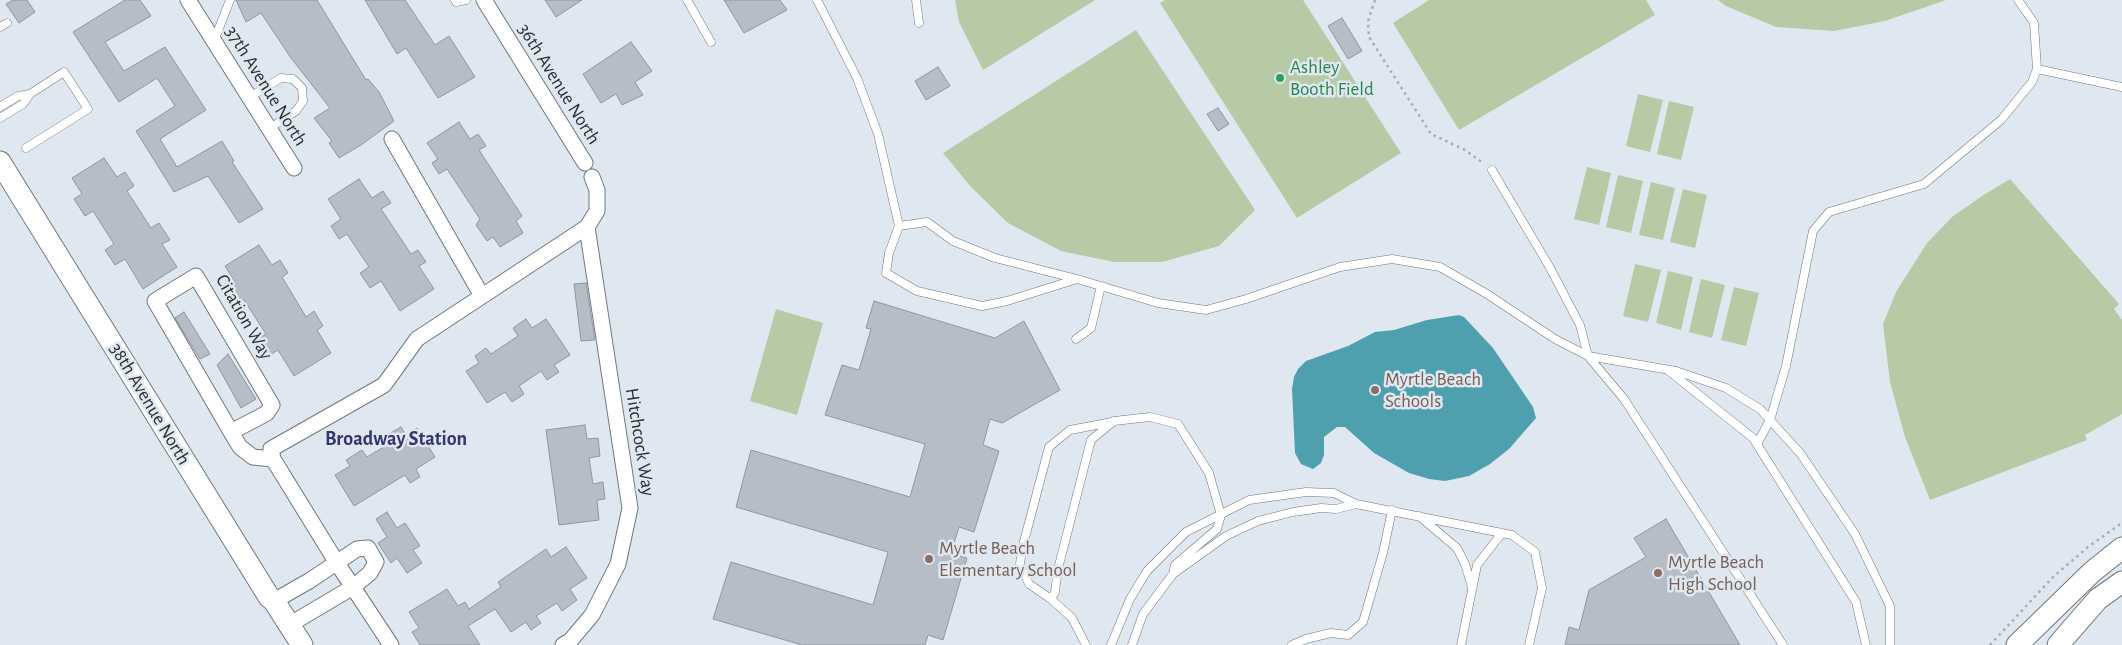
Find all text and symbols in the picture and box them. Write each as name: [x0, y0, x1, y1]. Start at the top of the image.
street label: 36th Avenue North: [513, 19, 605, 149]
street label: 37th Avenue North: [220, 22, 312, 150]
place label: Ashley Booth Field: [1290, 56, 1374, 100]
marker: Ashley Booth Field: [1274, 72, 1286, 84]
street label: Citation Way: [210, 270, 278, 364]
street label: 38th Avenue North: [105, 339, 195, 469]
place label: Myrtle Beach Schools: [1385, 368, 1481, 412]
marker: Myrtle Beach Schools: [1369, 384, 1381, 396]
street label: Hitchcock Way: [620, 386, 660, 498]
district label: Broadway Station: [325, 427, 467, 451]
place label: Myrtle Beach Elementary School: [939, 537, 1077, 581]
place label: Myrtle Beach High School: [1668, 551, 1764, 595]
marker: Myrtle Beach Elementary School: [923, 553, 935, 565]
marker: Myrtle Beach High School: [1652, 567, 1664, 579]

